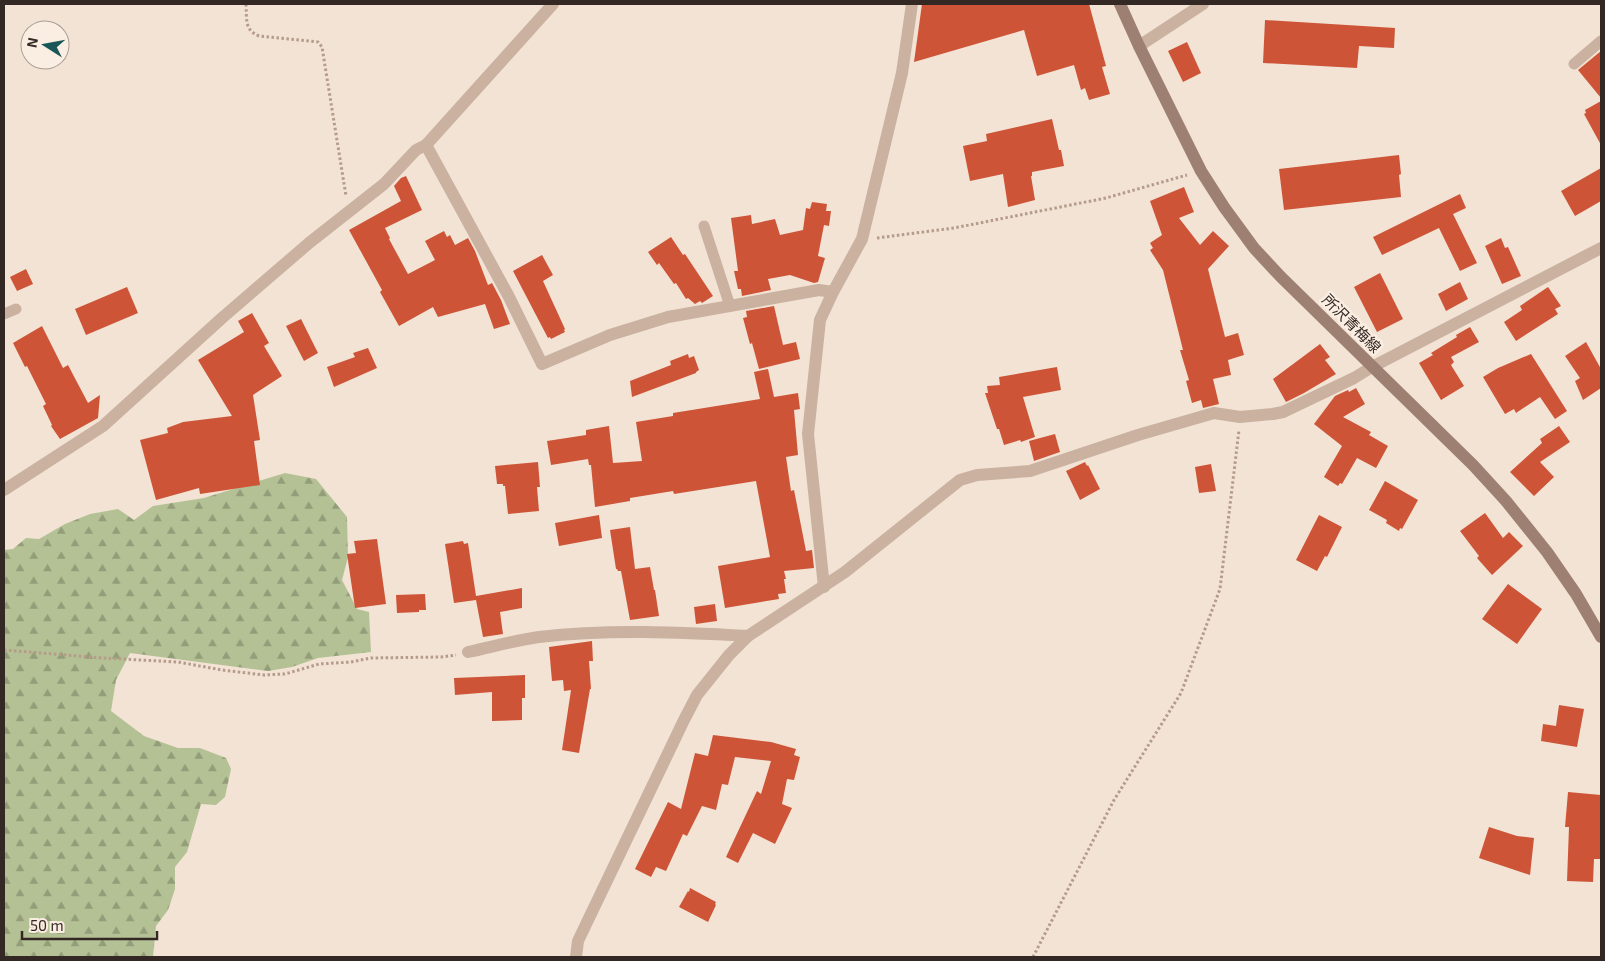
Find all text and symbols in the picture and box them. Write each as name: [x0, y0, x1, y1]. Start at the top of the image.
north arrow: [20, 20, 70, 70]
text: N: [22, 36, 41, 49]
street label: 所沢青梅線: [1319, 290, 1385, 356]
scale bar: [22, 908, 158, 940]
text: 50 m: [30, 916, 64, 934]

